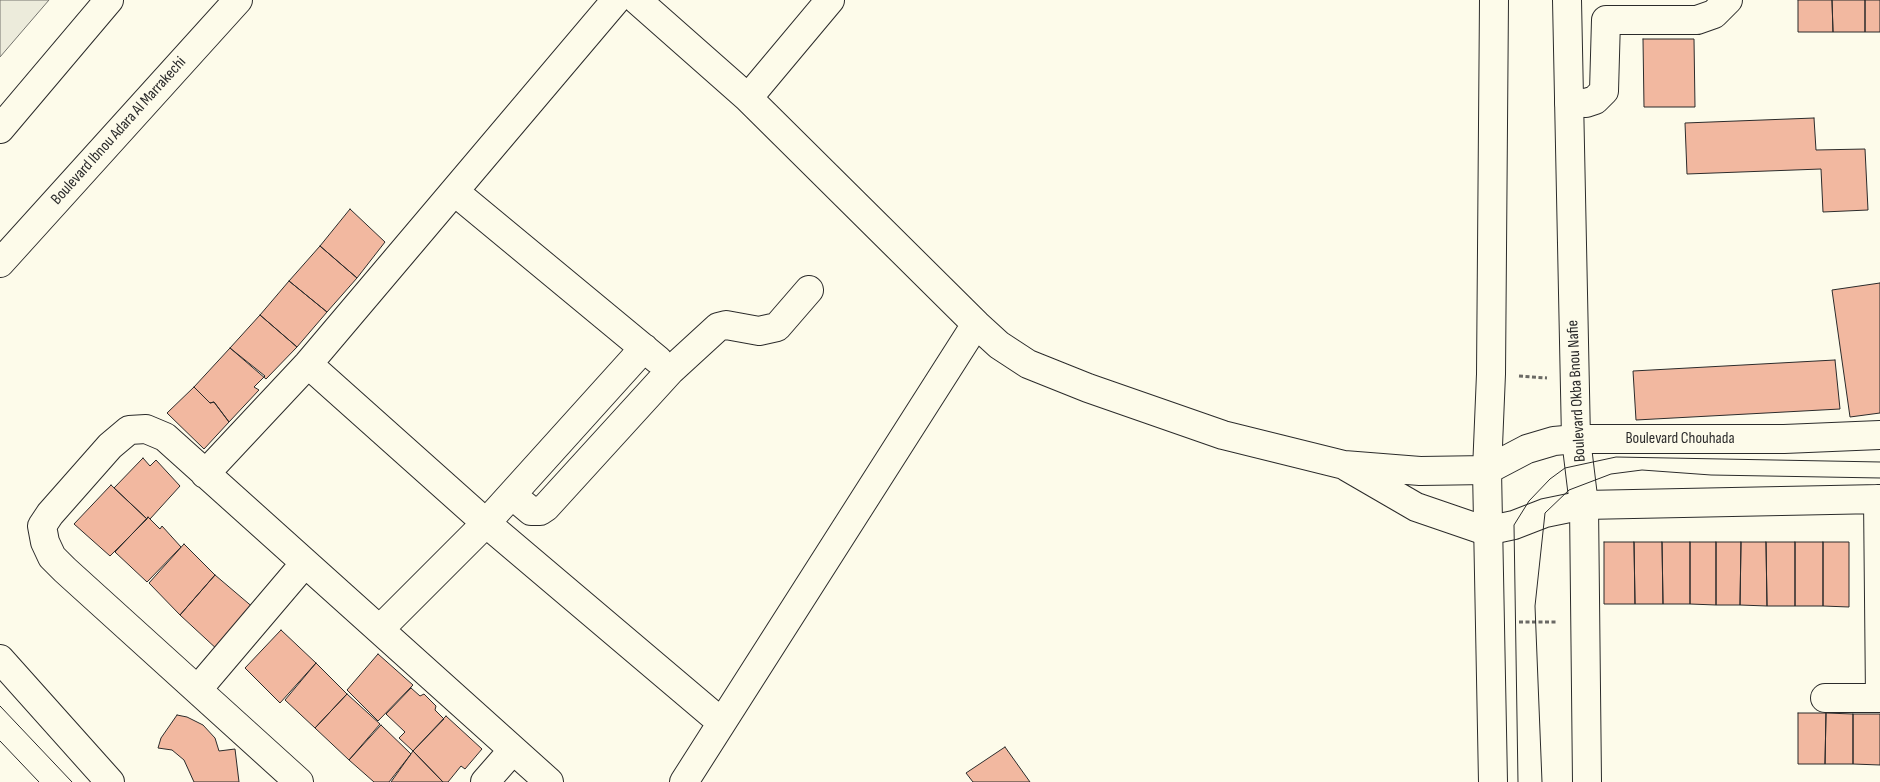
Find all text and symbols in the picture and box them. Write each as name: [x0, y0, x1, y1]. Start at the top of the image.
street label: Boulevard Ibnou Adara Al Marrakechi: [48, 53, 190, 209]
street label: Boulevard Okba Bnou Nafie: [1564, 319, 1590, 463]
street label: Boulevard Chouhada: [1625, 429, 1735, 449]

